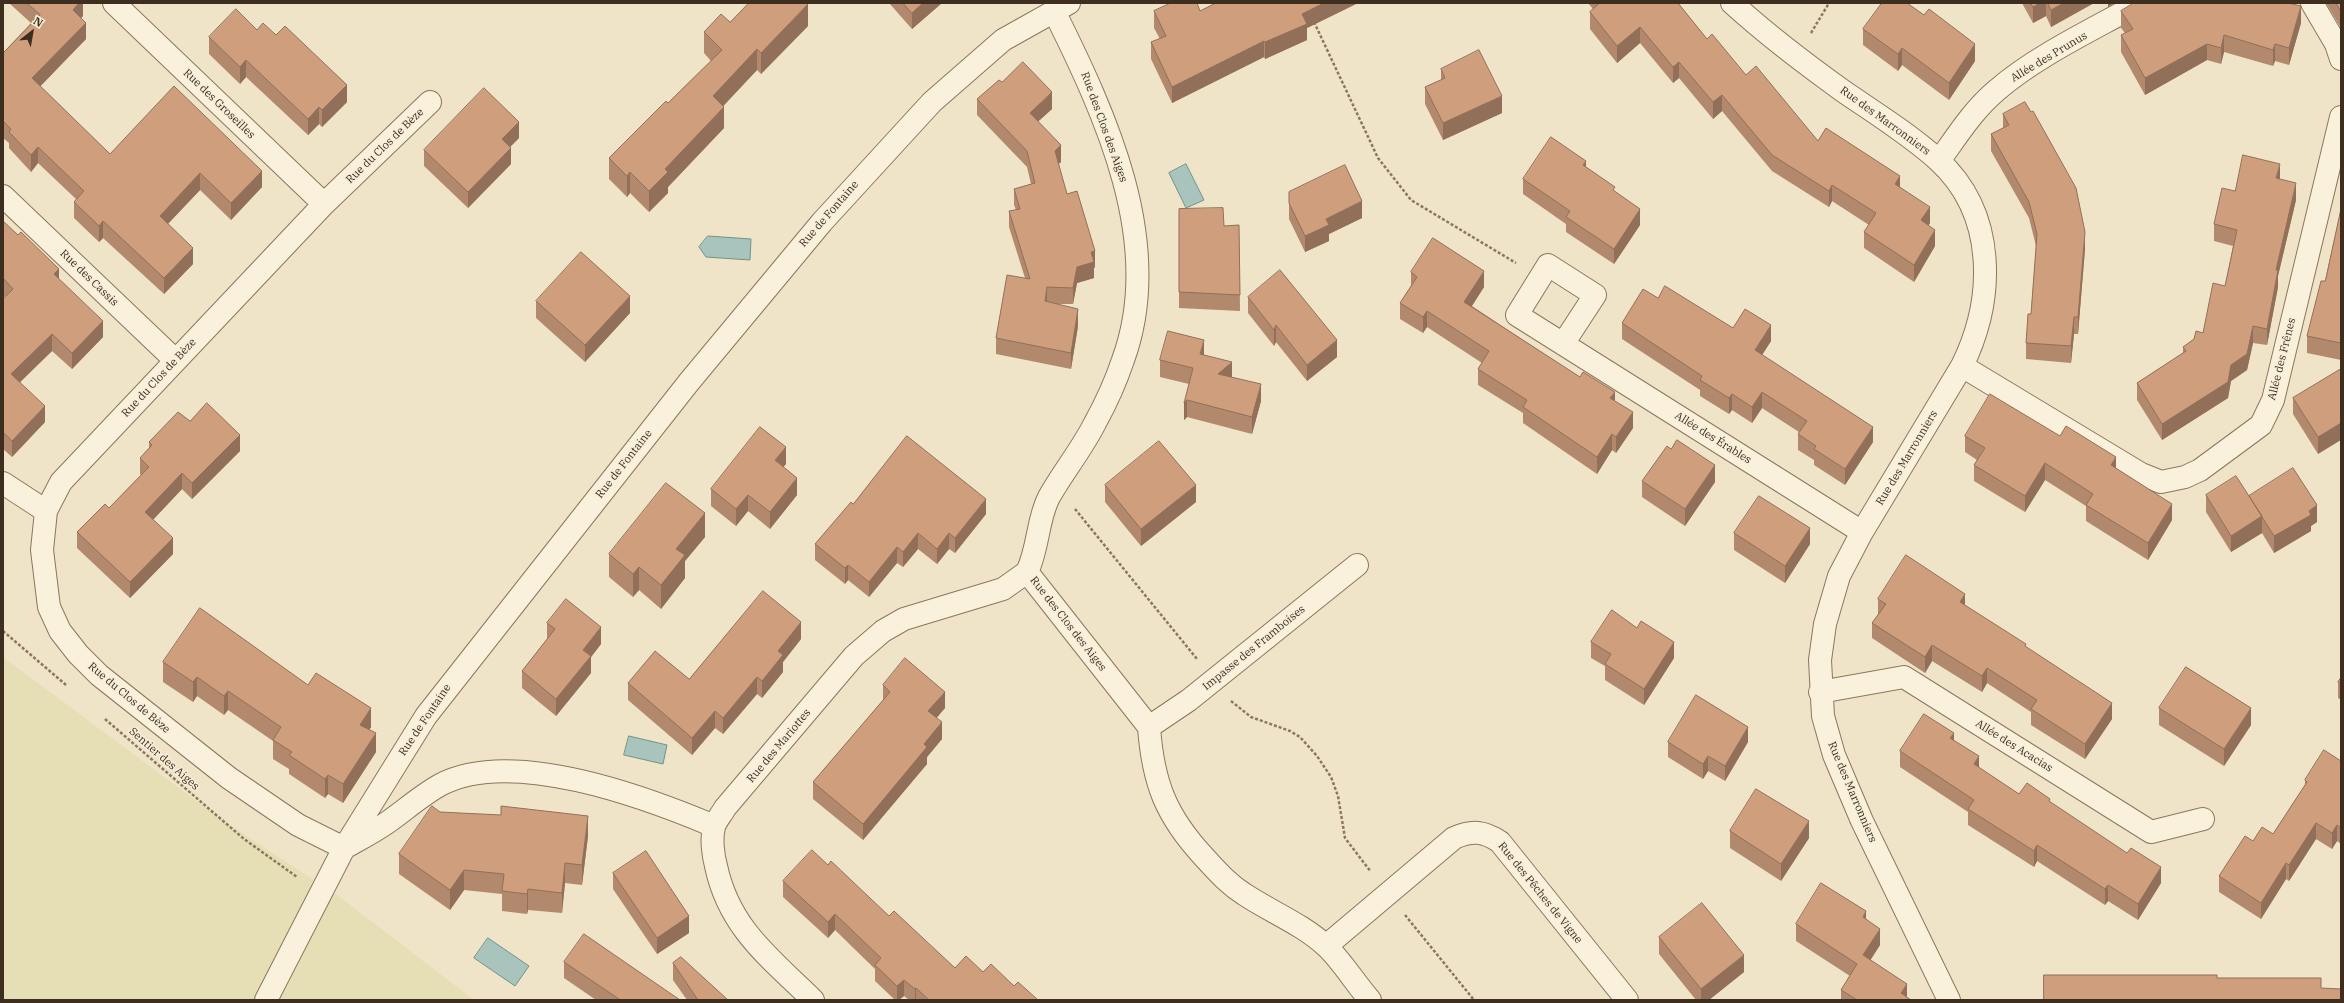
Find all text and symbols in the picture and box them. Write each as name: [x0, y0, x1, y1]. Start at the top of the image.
north arrow: [12, 12, 52, 52]
text: N: [31, 13, 46, 30]
street label: Allée des Prunus: [2008, 29, 2090, 85]
street label: Rue des Groseilles: [180, 66, 258, 142]
street label: Rue des Clos des Aiges: [1078, 70, 1130, 184]
street label: Rue des Marronniers: [1837, 84, 1933, 158]
street label: Rue du Clos de Bèze: [343, 106, 427, 186]
street label: Rue de Fontaine: [797, 178, 861, 250]
street label: Rue des Cassis: [57, 247, 121, 309]
street label: Allée des Frênes: [2265, 316, 2299, 402]
street label: Rue du Clos de Bèze: [119, 336, 199, 420]
street label: Rue des Marronniers: [1873, 408, 1941, 508]
street label: Allée des Érables: [1672, 409, 1754, 467]
street label: Rue de Fontaine: [593, 427, 655, 501]
street label: Rue des Clos des Aiges: [1027, 574, 1109, 674]
street label: Impasse des Framboises: [1200, 603, 1308, 693]
street label: Rue du Clos de Bèze: [85, 660, 173, 736]
street label: Rue de Fontaine: [396, 682, 454, 758]
street label: Rue des Mariottes: [744, 706, 814, 786]
street label: Allée des Acacias: [1973, 717, 2055, 775]
street label: Sentier des Aiges: [126, 725, 202, 793]
street label: Rue des Marronniers: [1825, 740, 1879, 844]
street label: Rue des Pêches de Vigne: [1495, 840, 1585, 946]

